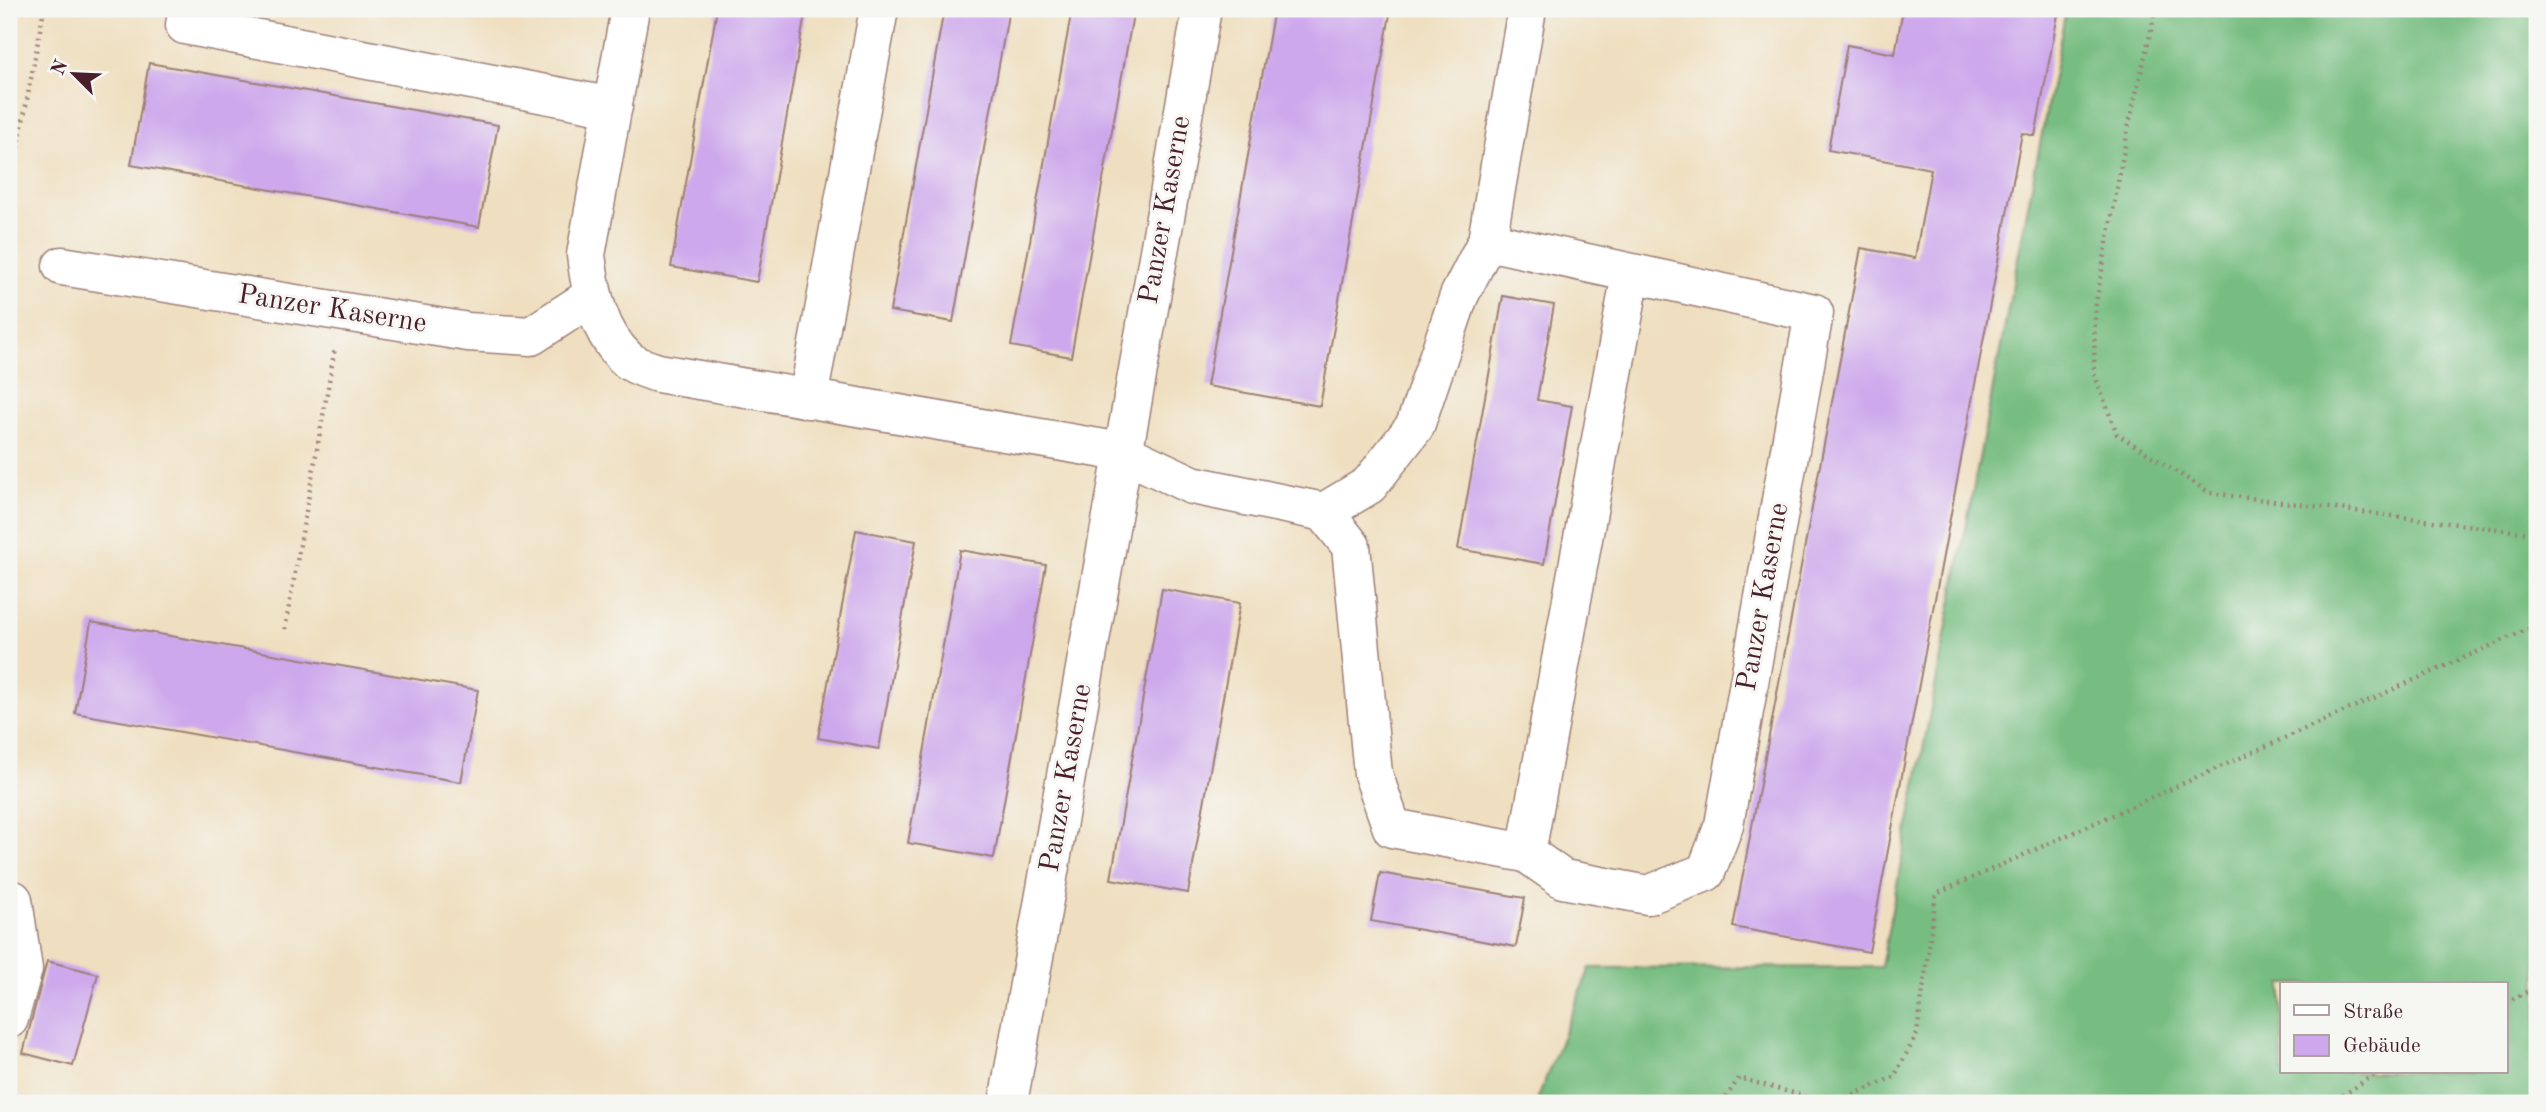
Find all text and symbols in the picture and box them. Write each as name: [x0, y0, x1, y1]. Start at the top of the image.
north arrow: [38, 38, 108, 108]
text: N: [49, 57, 73, 79]
street label: Panzer Kaserne: [1136, 114, 1196, 306]
street label: Panzer Kaserne: [236, 281, 428, 339]
street label: Panzer Kaserne: [1734, 501, 1794, 693]
street label: Panzer Kaserne: [1037, 682, 1097, 874]
legend: [2280, 982, 2508, 1074]
text: Straße: [2343, 1002, 2403, 1023]
text: Gebäude: [2343, 1036, 2421, 1057]

